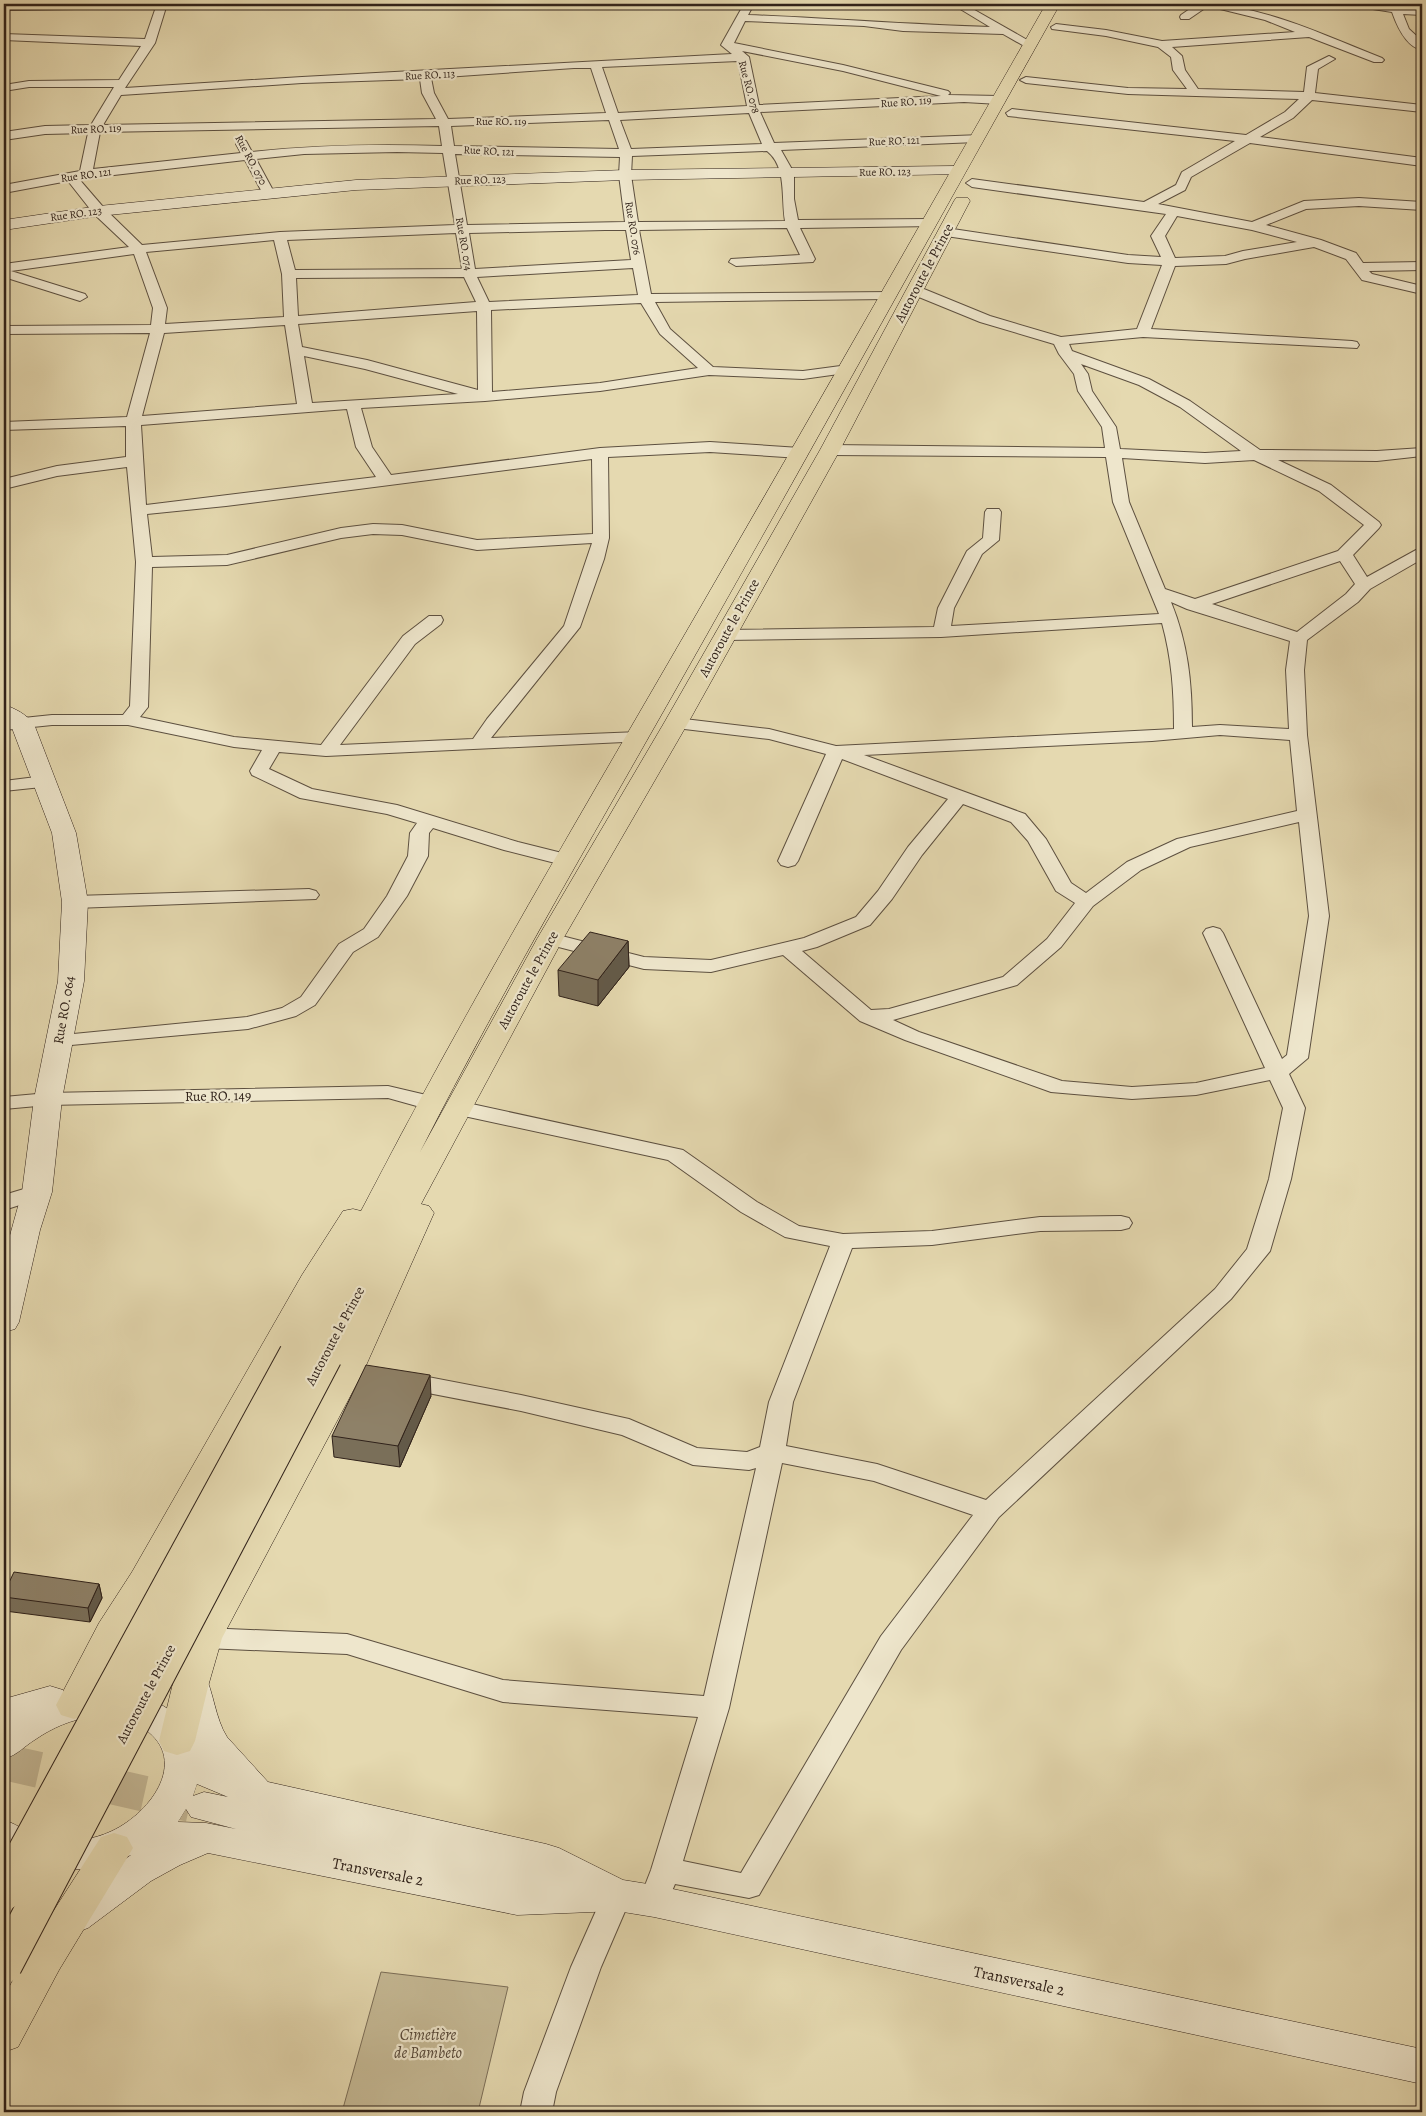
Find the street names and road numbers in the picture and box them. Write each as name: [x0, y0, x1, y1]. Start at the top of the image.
street label: Rue RO. 078: [735, 59, 763, 115]
street label: Rue RO. 113: [404, 66, 456, 84]
street label: Rue RO. 119: [880, 93, 932, 111]
street label: Rue RO. 119: [476, 114, 526, 129]
street label: Rue RO. 119: [70, 121, 122, 137]
street label: Rue RO. 070: [232, 132, 271, 188]
street label: Rue RO. 121: [868, 133, 920, 149]
street label: Rue RO. 121: [463, 142, 515, 160]
street label: Rue RO. 121: [60, 164, 113, 186]
street label: Rue RO. 123: [859, 164, 911, 180]
street label: Rue RO. 123: [454, 172, 506, 188]
street label: Rue RO. 076: [621, 200, 645, 256]
street label: Rue RO. 123: [49, 203, 103, 225]
street label: Rue RO. 074: [452, 216, 476, 272]
street label: Autoroute le Prince: [889, 220, 958, 327]
street label: Autoroute le Prince: [694, 576, 764, 681]
street label: Autoroute le Prince: [493, 928, 563, 1033]
street label: Rue RO. 064: [49, 974, 79, 1046]
street label: Rue RO. 149: [185, 1086, 251, 1106]
street label: Autoroute le Prince: [300, 1283, 369, 1390]
street label: Autoroute le Prince: [111, 1641, 180, 1748]
street label: Transversale 2: [330, 1852, 426, 1892]
street label: Transversale 2: [971, 1961, 1067, 2001]

